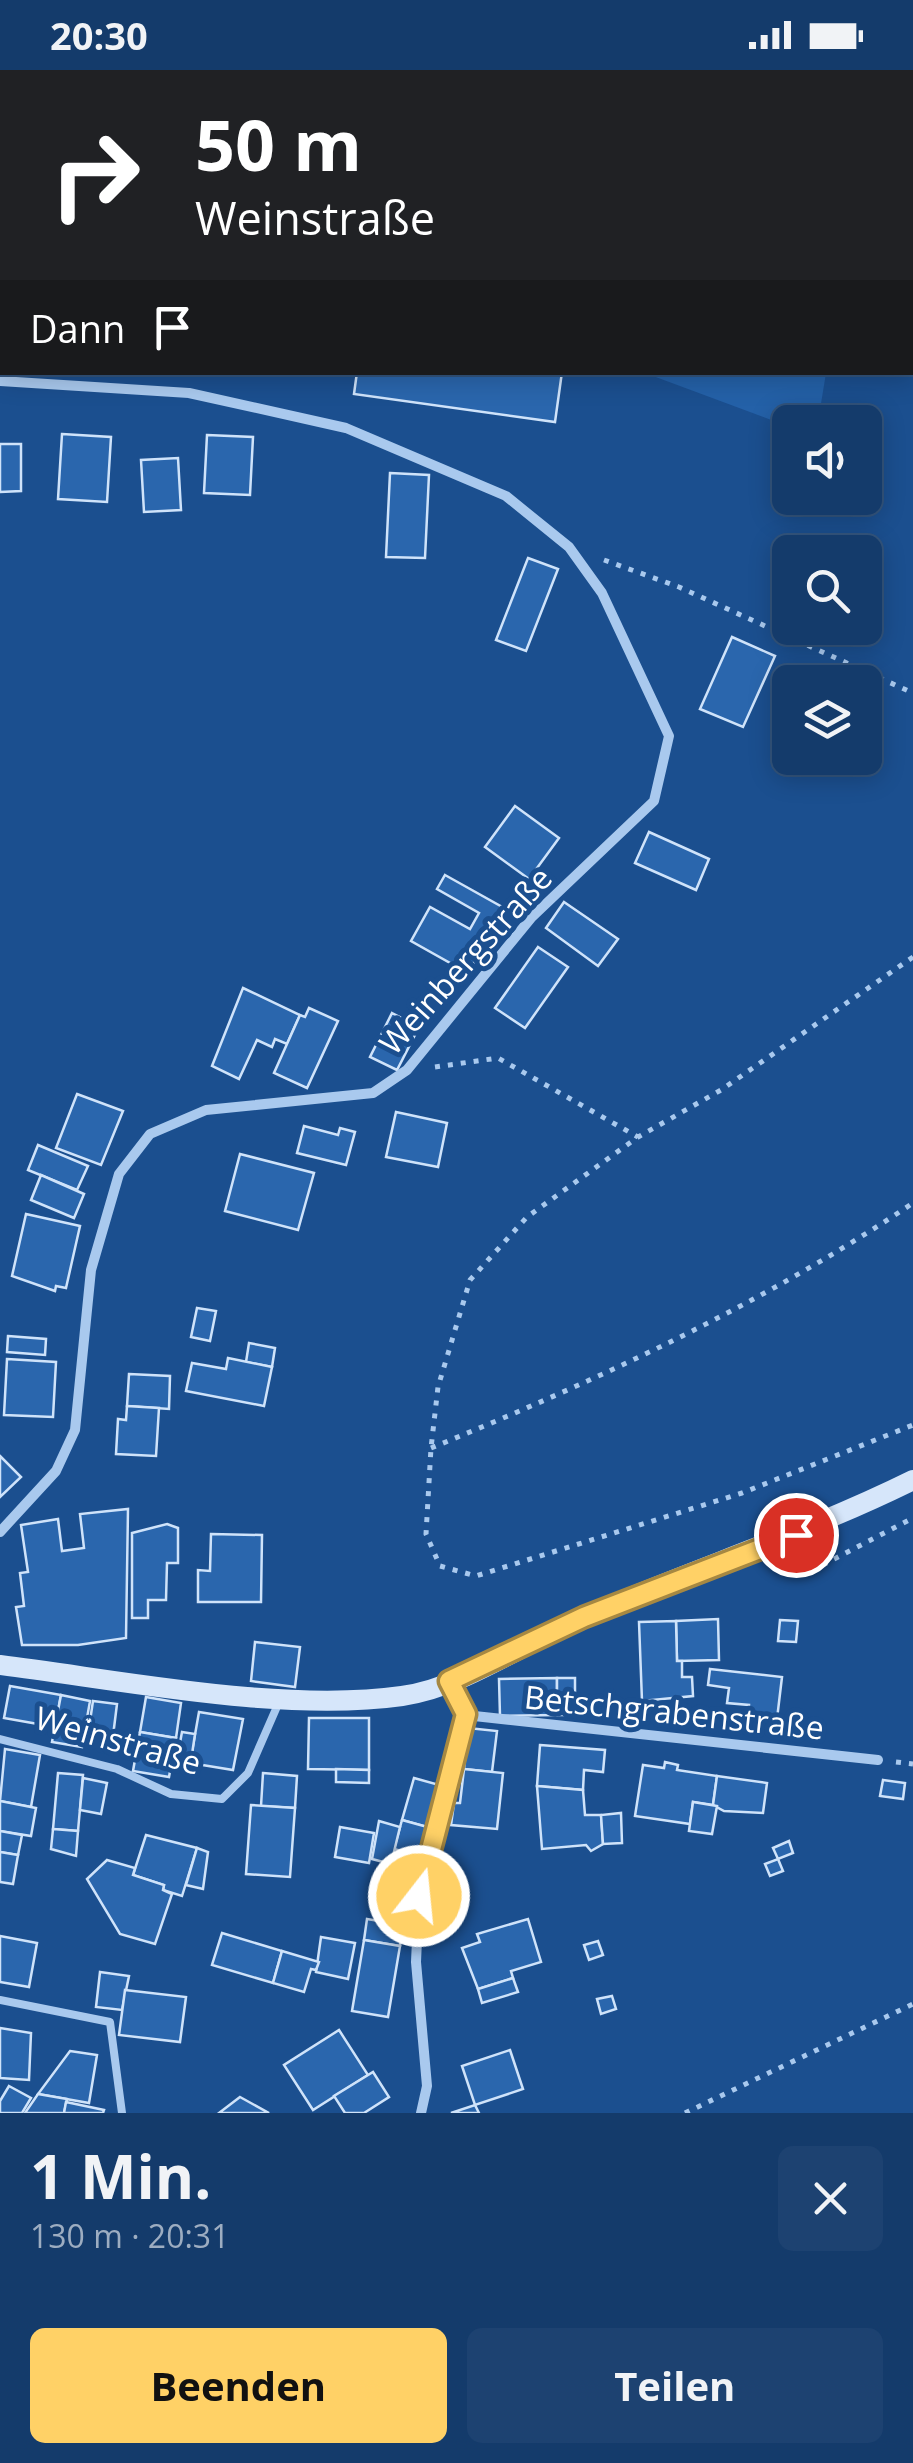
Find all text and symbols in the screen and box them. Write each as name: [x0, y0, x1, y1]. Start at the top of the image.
text: 20:30: [50, 9, 148, 61]
text: 50 m: [195, 96, 362, 192]
icon: right: [30, 110, 160, 240]
text: Weinstraße: [195, 187, 435, 248]
icon: arrive: [145, 300, 200, 355]
text: Dann: [30, 302, 125, 354]
map controls: [772, 405, 882, 775]
button: sound: [772, 405, 882, 515]
button: search: [772, 535, 882, 645]
button: layers: [772, 665, 882, 775]
street label: Weinbergstraße: [369, 857, 561, 1063]
pin: [754, 1493, 839, 1578]
icon: arrive: [769, 1508, 824, 1563]
street label: Betschgrabenstraße: [522, 1674, 826, 1749]
street label: Weinstraße: [30, 1695, 206, 1784]
position arrow: [367, 1844, 471, 1948]
text: 1 Min.: [30, 2135, 211, 2217]
button: close: [778, 2146, 883, 2251]
text: 130 m · 20:31: [30, 2214, 229, 2257]
button: Beenden: [30, 2328, 447, 2443]
button: Teilen: [467, 2328, 883, 2443]

